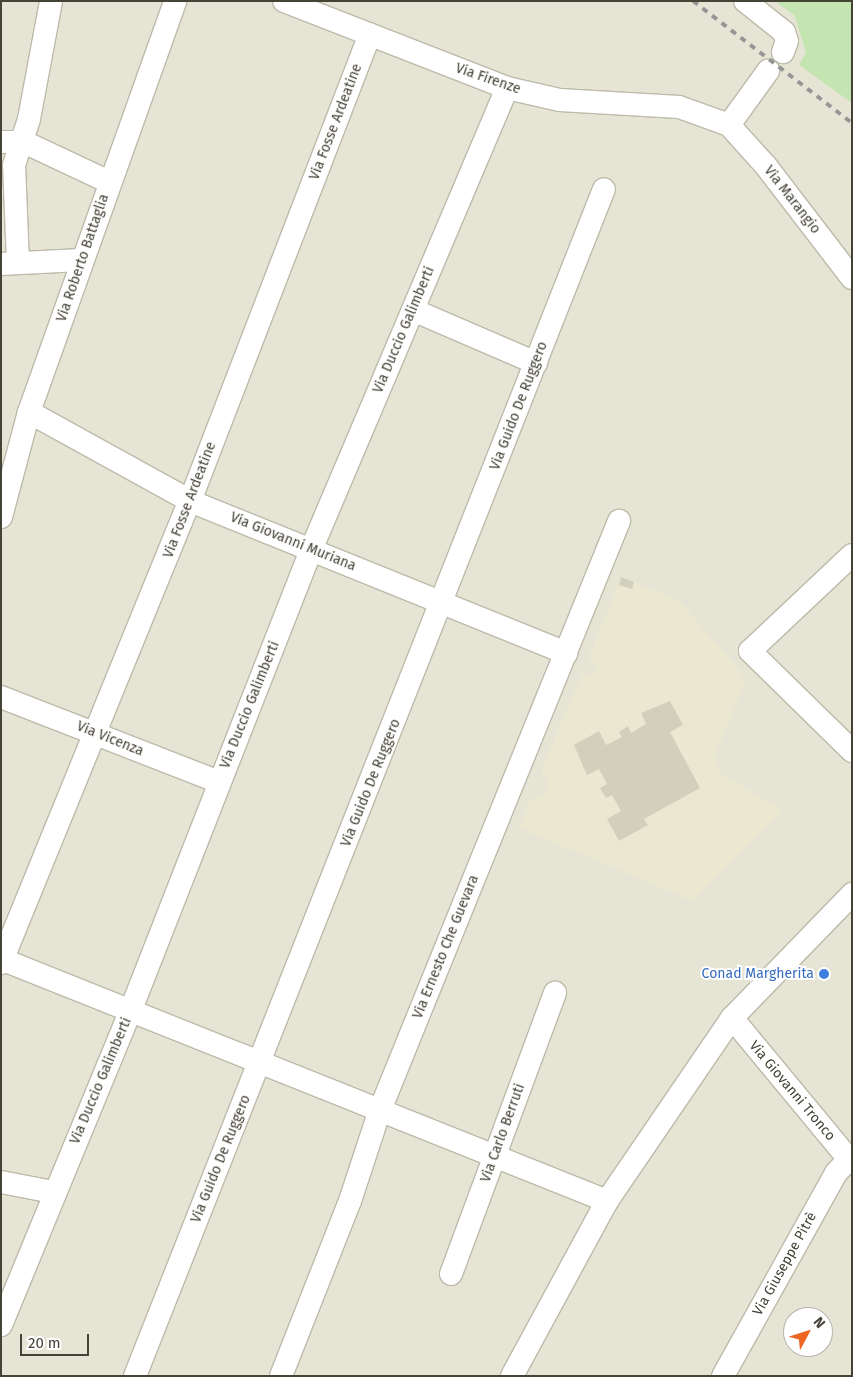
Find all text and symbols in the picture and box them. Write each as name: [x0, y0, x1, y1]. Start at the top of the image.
street label: Via Firenze: [453, 60, 523, 98]
street label: Via Fosse Ardeatine: [306, 61, 366, 183]
street label: Via Marangio: [760, 163, 824, 237]
street label: Via Roberto Battaglia: [53, 192, 113, 324]
street label: Via Duccio Galimberti: [370, 264, 438, 396]
street label: Via Guido De Ruggero: [487, 339, 551, 473]
street label: Via Fosse Ardeatine: [160, 439, 220, 561]
street label: Via Giovanni Muriana: [228, 509, 358, 575]
street label: Via Duccio Galimberti: [217, 639, 283, 771]
street label: Via Guido De Ruggero: [338, 717, 404, 849]
street label: Via Vicenza: [74, 718, 146, 760]
street label: Via Ernesto Che Guevara: [409, 873, 483, 1021]
place label: Conad Margherita: [702, 966, 814, 982]
marker: Conad Margherita: [818, 968, 830, 980]
street label: Via Duccio Galimberti: [67, 1015, 135, 1147]
street label: Via Giovanni Tronco: [745, 1038, 839, 1144]
street label: Via Carlo Berruti: [477, 1081, 529, 1185]
street label: Via Guido De Ruggero: [188, 1093, 254, 1225]
street label: Via Giuseppe Pitrè: [750, 1209, 820, 1319]
north arrow: [783, 1307, 833, 1357]
text: N: [810, 1314, 829, 1332]
scale bar: [22, 1324, 91, 1356]
text: 20 m: [28, 1334, 61, 1352]

